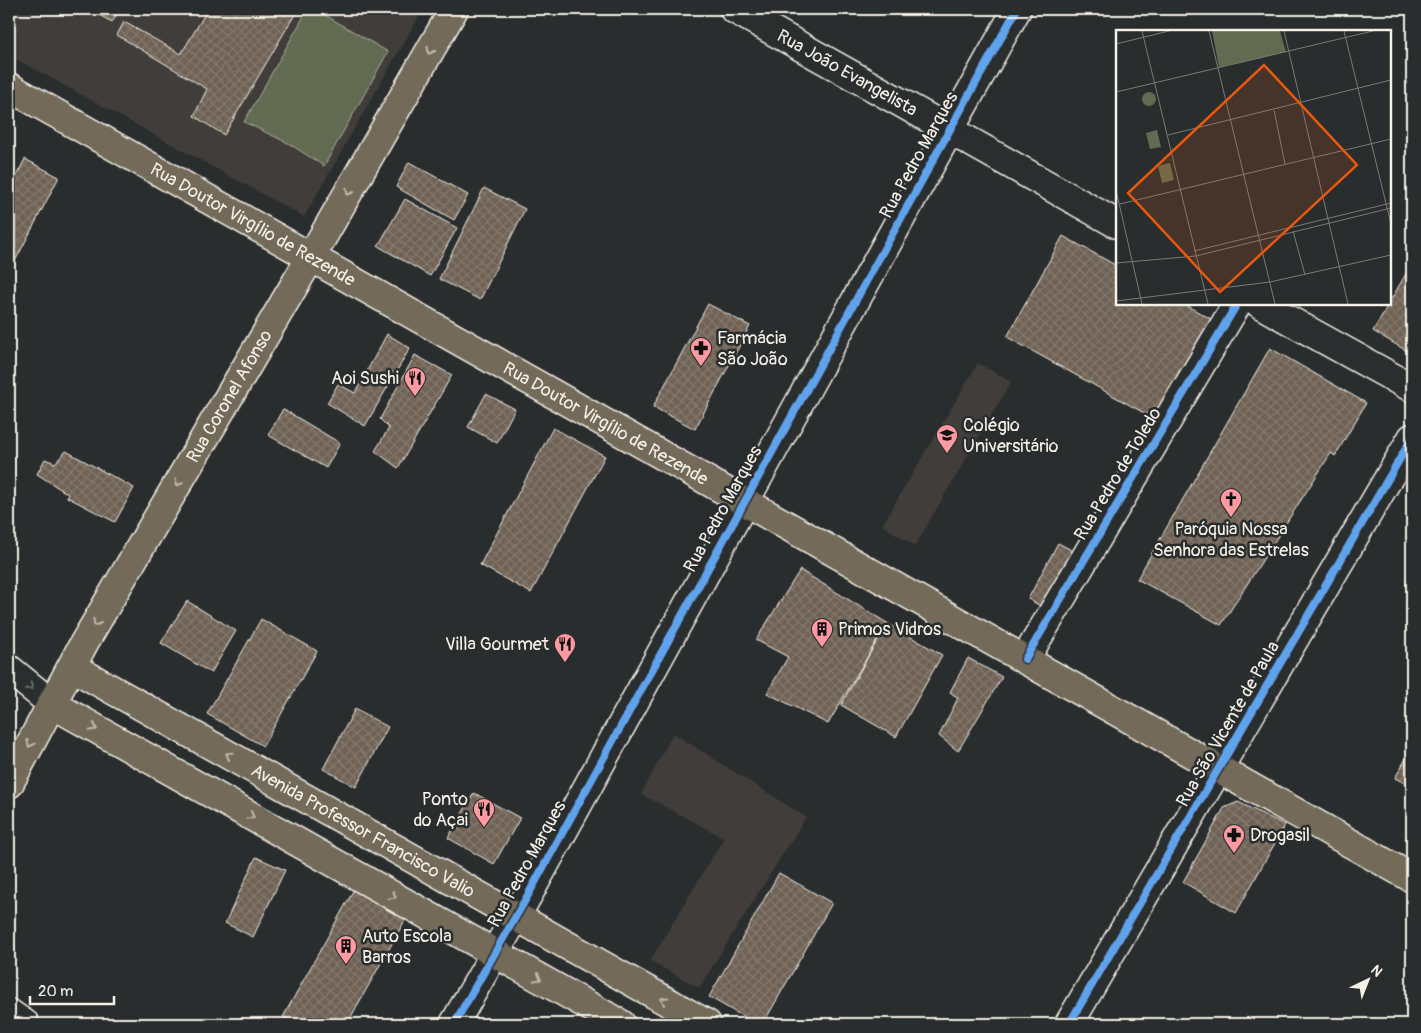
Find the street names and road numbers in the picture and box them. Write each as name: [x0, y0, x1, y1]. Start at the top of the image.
street label: Rua João Evangelista: [773, 24, 922, 121]
street label: Rua Pedro Marques: [875, 88, 963, 222]
street label: Rua Doutor Virgílio de Rezende: [146, 158, 360, 292]
street label: Rua Coronel Afonso: [181, 325, 277, 467]
street label: Rua Doutor Virgílio de Rezende: [499, 356, 712, 490]
street label: Rua Pedro de Toledo: [1069, 403, 1167, 545]
street label: Rua Pedro Marques: [679, 442, 767, 576]
street label: Rua São Vicente de Paula: [1171, 637, 1285, 811]
street label: Avenida Professor Francisco Valio: [247, 759, 479, 903]
street label: Rua Pedro Marques: [483, 797, 571, 931]

